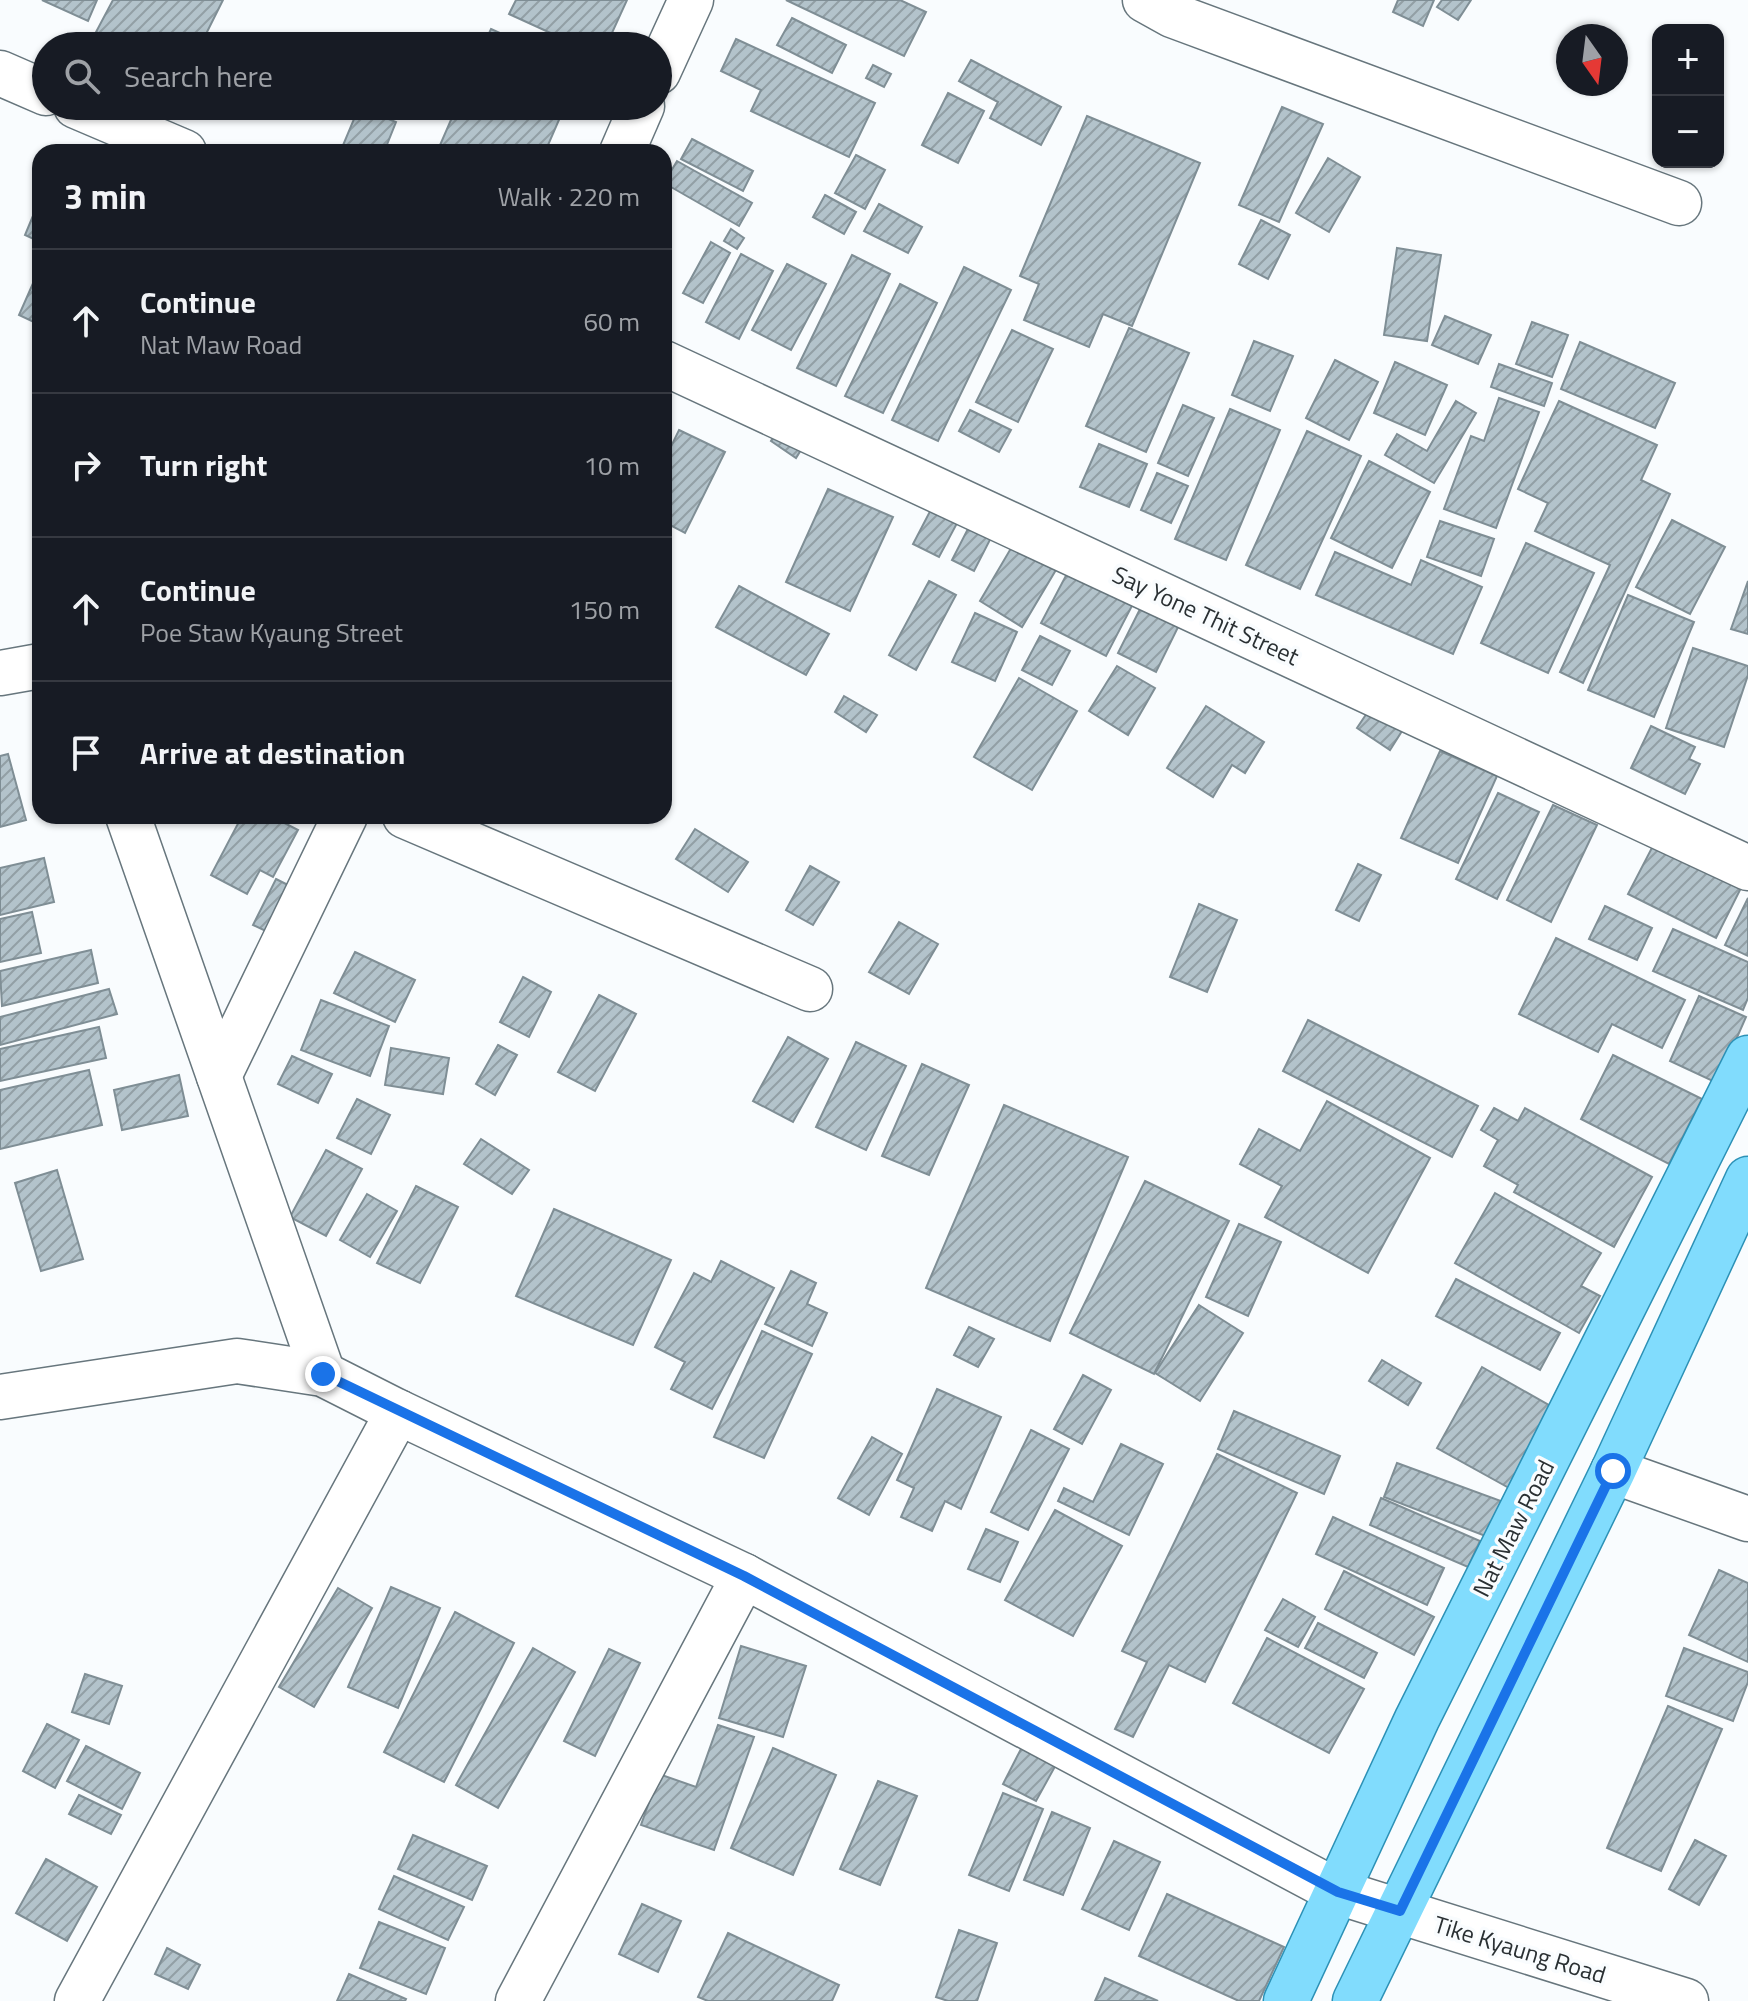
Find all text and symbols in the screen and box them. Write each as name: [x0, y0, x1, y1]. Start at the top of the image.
north arrow: [1556, 24, 1628, 96]
map controls: [1652, 24, 1724, 168]
button: +: [1652, 24, 1724, 96]
search box: [32, 32, 672, 120]
text: Search here: [124, 53, 273, 99]
icon: search: [60, 54, 104, 98]
button: −: [1652, 96, 1724, 168]
text: 3 min: [64, 170, 147, 222]
text: Walk · 220 m: [498, 177, 640, 216]
text: Continue: [140, 279, 256, 325]
icon: ahead: [64, 299, 108, 343]
text: 60 m: [583, 302, 640, 341]
text: Nat Maw Road: [140, 325, 302, 364]
text: Turn right: [140, 442, 268, 488]
icon: right: [64, 443, 108, 487]
text: 10 m: [583, 446, 640, 485]
street label: Say Yone Thit Street: [1107, 556, 1306, 674]
text: Continue: [140, 567, 256, 613]
icon: ahead: [64, 587, 108, 631]
text: 150 m: [569, 590, 640, 629]
text: Poe Staw Kyaung Street: [140, 613, 403, 652]
text: Arrive at destination: [140, 730, 405, 776]
icon: arrive: [64, 731, 108, 775]
route end: [305, 1356, 341, 1392]
street label: Nat Maw Road: [1463, 1453, 1563, 1603]
route start: [1595, 1453, 1631, 1489]
street label: Tike Kyaung Road: [1430, 1906, 1610, 1992]

